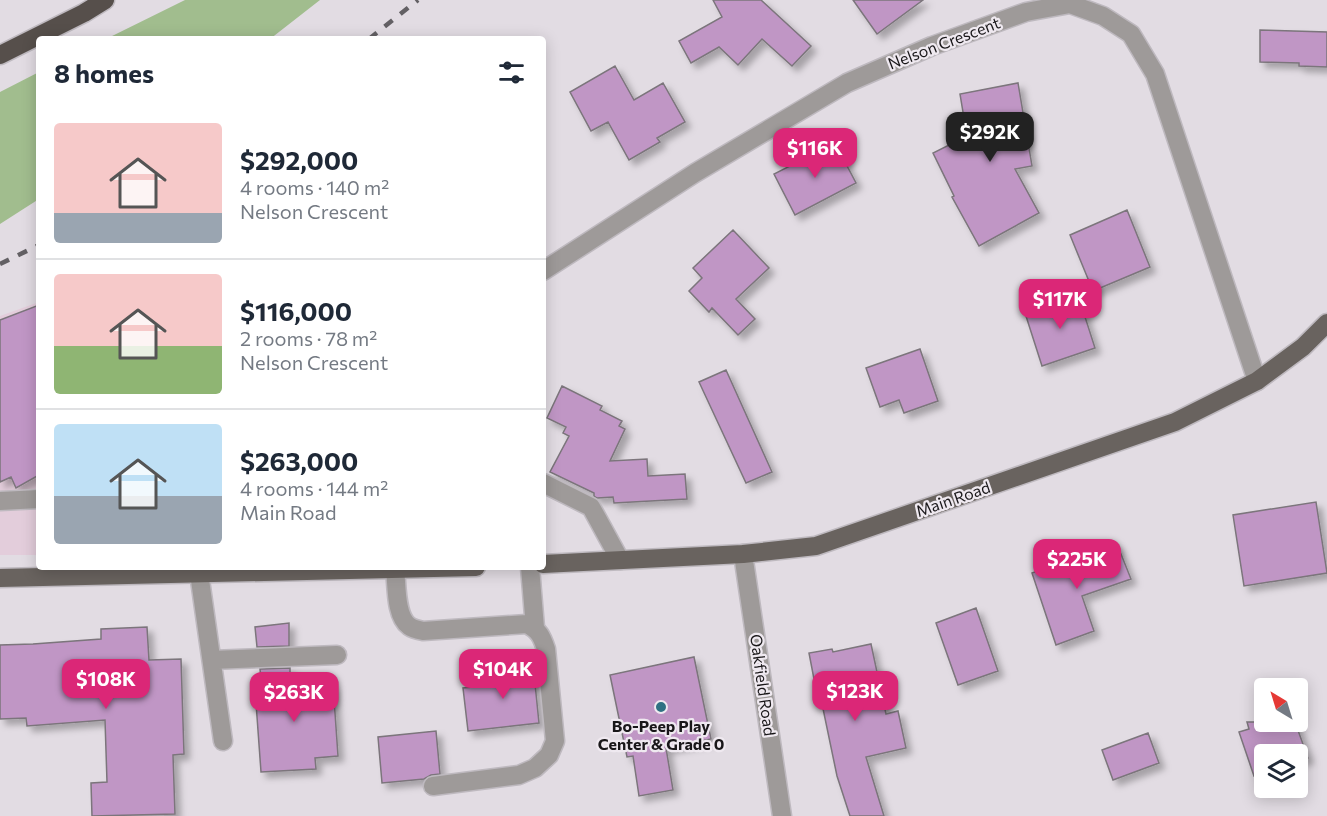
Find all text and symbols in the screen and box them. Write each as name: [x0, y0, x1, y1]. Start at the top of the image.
street label: Nelson Crescent: [885, 12, 1003, 73]
icon: filters: [495, 56, 528, 89]
text: 8 homes: [54, 57, 154, 88]
pin: $292K: [948, 112, 1032, 163]
text: $292K: [960, 119, 1020, 143]
pin: $116K: [773, 128, 857, 179]
text: $116K: [787, 135, 843, 159]
text: $292,000: [240, 144, 358, 175]
icon: home: [102, 147, 174, 219]
text: 4 rooms · 140 m²: [240, 175, 389, 199]
text: Nelson Crescent: [240, 199, 388, 223]
pin: $117K: [1018, 279, 1102, 330]
text: $117K: [1033, 286, 1087, 310]
text: $116,000: [240, 295, 352, 326]
icon: home: [102, 298, 174, 370]
text: 2 rooms · 78 m²: [240, 326, 377, 350]
text: Nelson Crescent: [240, 350, 388, 374]
text: $263,000: [240, 445, 358, 476]
icon: home: [102, 448, 174, 520]
text: 4 rooms · 144 m²: [240, 476, 388, 500]
street label: Main Road: [913, 477, 992, 520]
text: Main Road: [240, 500, 337, 524]
pin: $225K: [1035, 539, 1119, 590]
text: $225K: [1047, 546, 1107, 570]
street label: Oakfield Road: [747, 633, 780, 737]
pin: $104K: [461, 649, 545, 700]
text: $104K: [473, 656, 533, 680]
pin: $108K: [64, 659, 148, 710]
text: $108K: [76, 666, 136, 690]
pin: $123K: [813, 671, 897, 722]
pin: $263K: [252, 672, 336, 723]
text: $123K: [826, 678, 884, 702]
north arrow: [1254, 678, 1308, 732]
map controls: [1254, 678, 1308, 798]
text: $263K: [264, 679, 324, 703]
marker: Bo-Peep Play Center & Grade 0: [654, 700, 668, 714]
place label: Bo-Peep Play Center & Grade 0: [598, 716, 724, 753]
button: layers: [1254, 744, 1308, 798]

